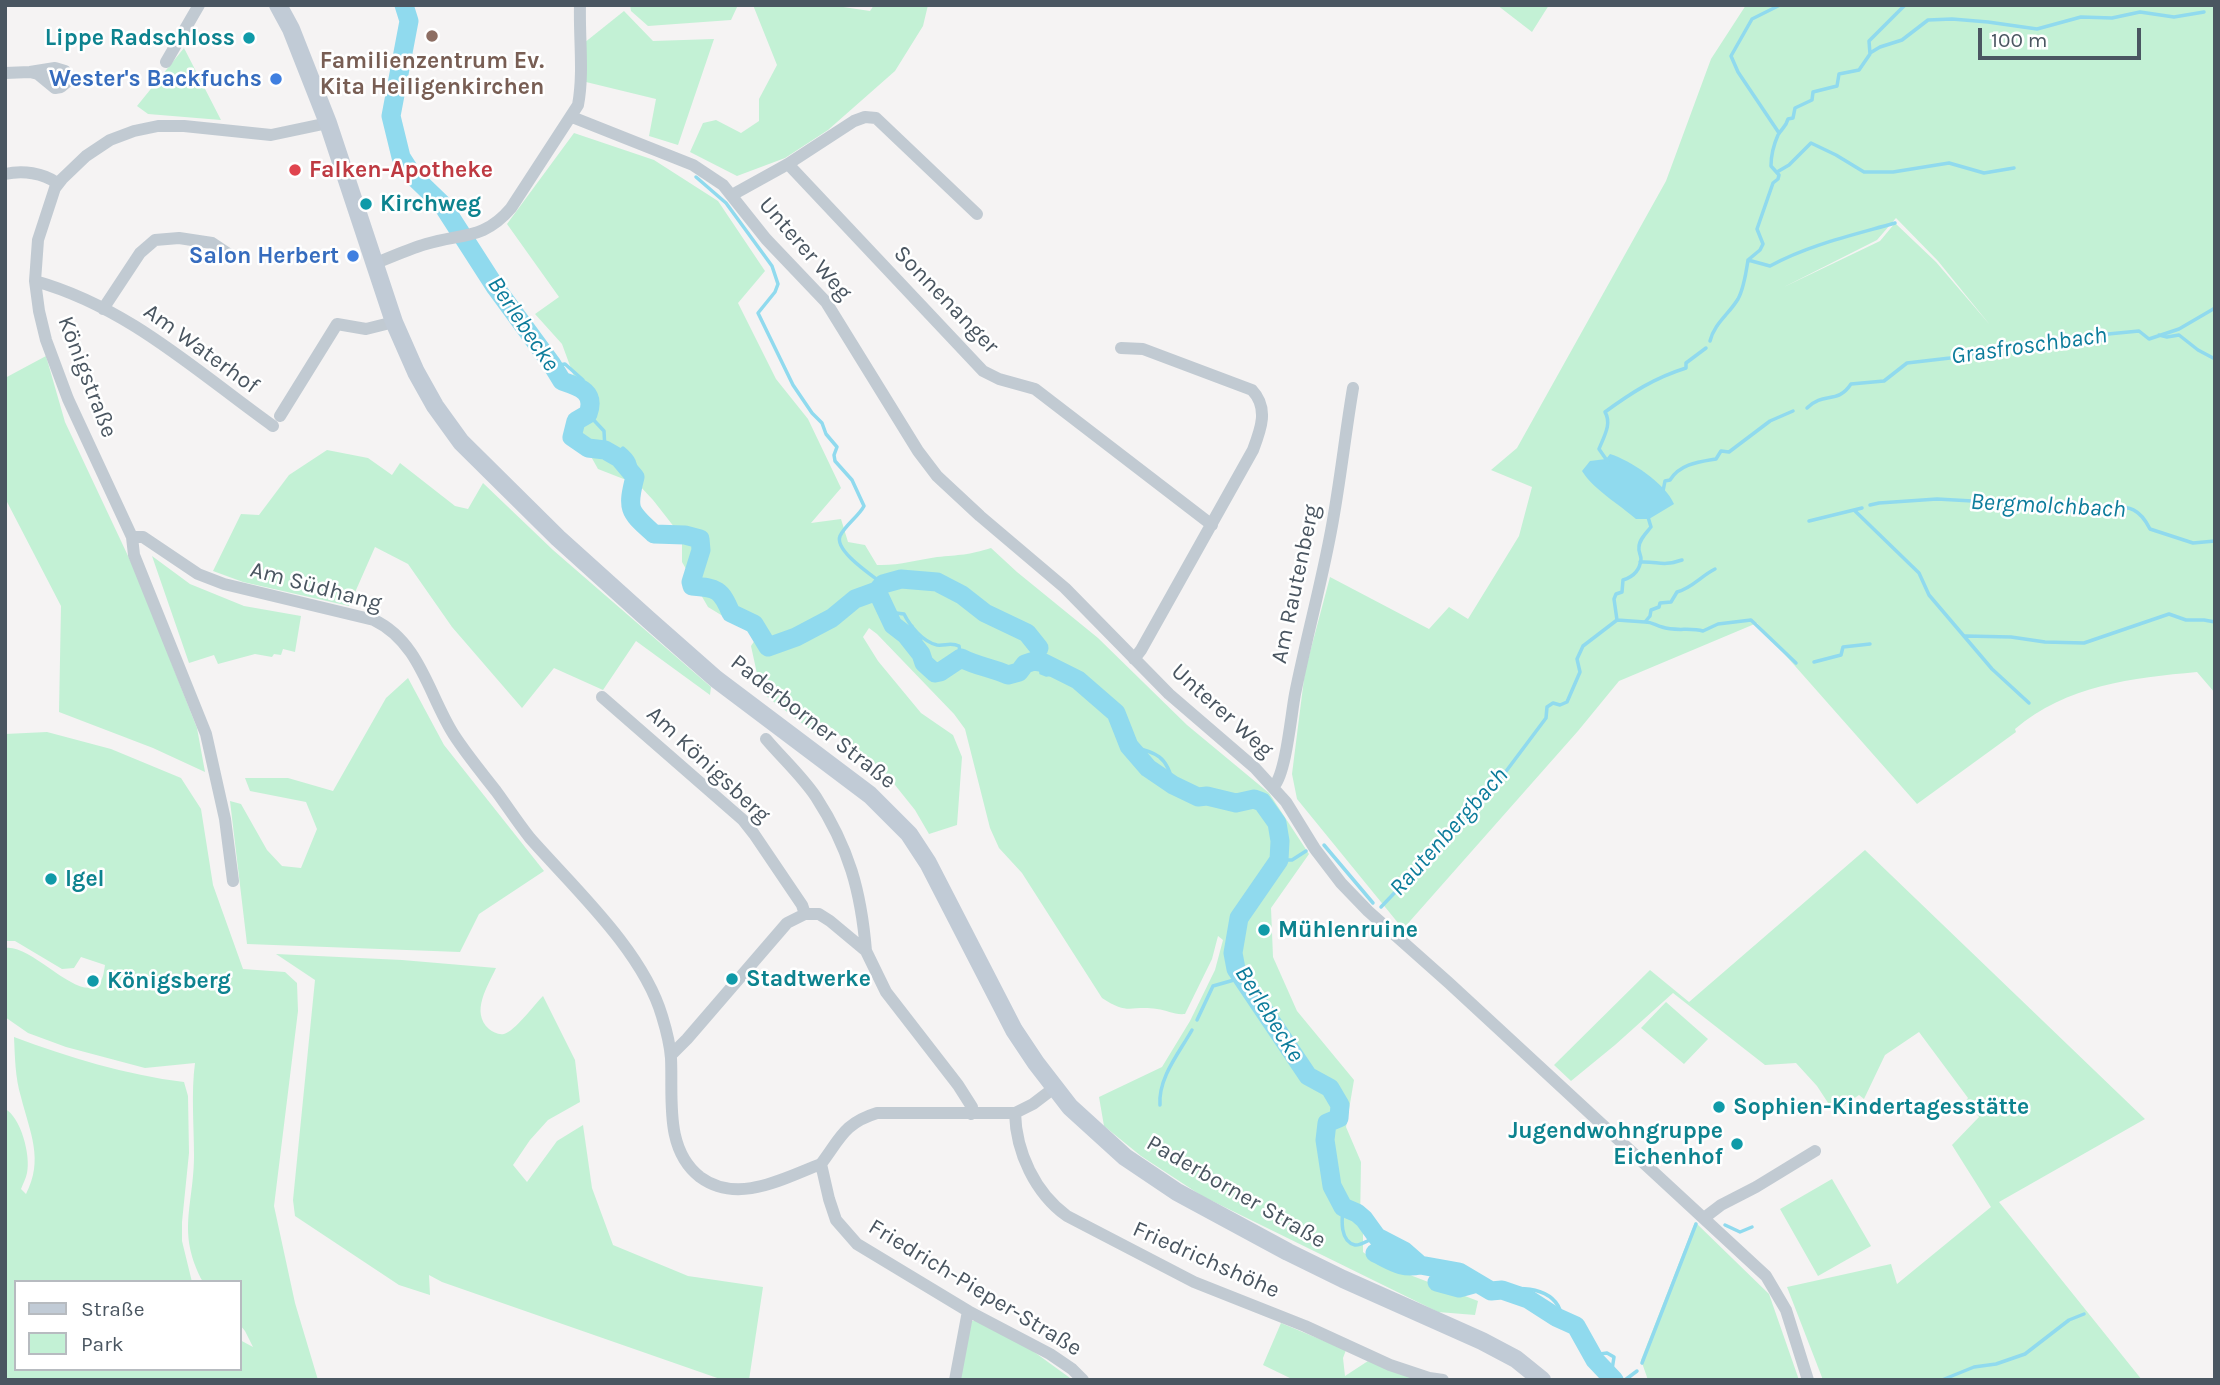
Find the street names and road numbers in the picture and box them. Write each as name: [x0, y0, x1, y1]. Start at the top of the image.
street label: Unterer Weg: [753, 192, 857, 306]
street label: Sonnenanger: [888, 240, 1004, 360]
street label: Am Waterhof: [138, 298, 264, 400]
street label: Königstraße: [51, 312, 123, 442]
street label: Am Rautenberg: [1266, 502, 1326, 666]
street label: Am Südhang: [247, 556, 385, 618]
street label: Paderborner Straße: [725, 649, 901, 795]
street label: Unterer Weg: [1165, 658, 1279, 764]
street label: Am Königsberg: [640, 701, 776, 829]
street label: Paderborner Straße: [1141, 1129, 1331, 1255]
street label: Friedrich-Pieper-Straße: [863, 1213, 1087, 1363]
street label: Friedrichshöhe: [1128, 1215, 1284, 1305]

